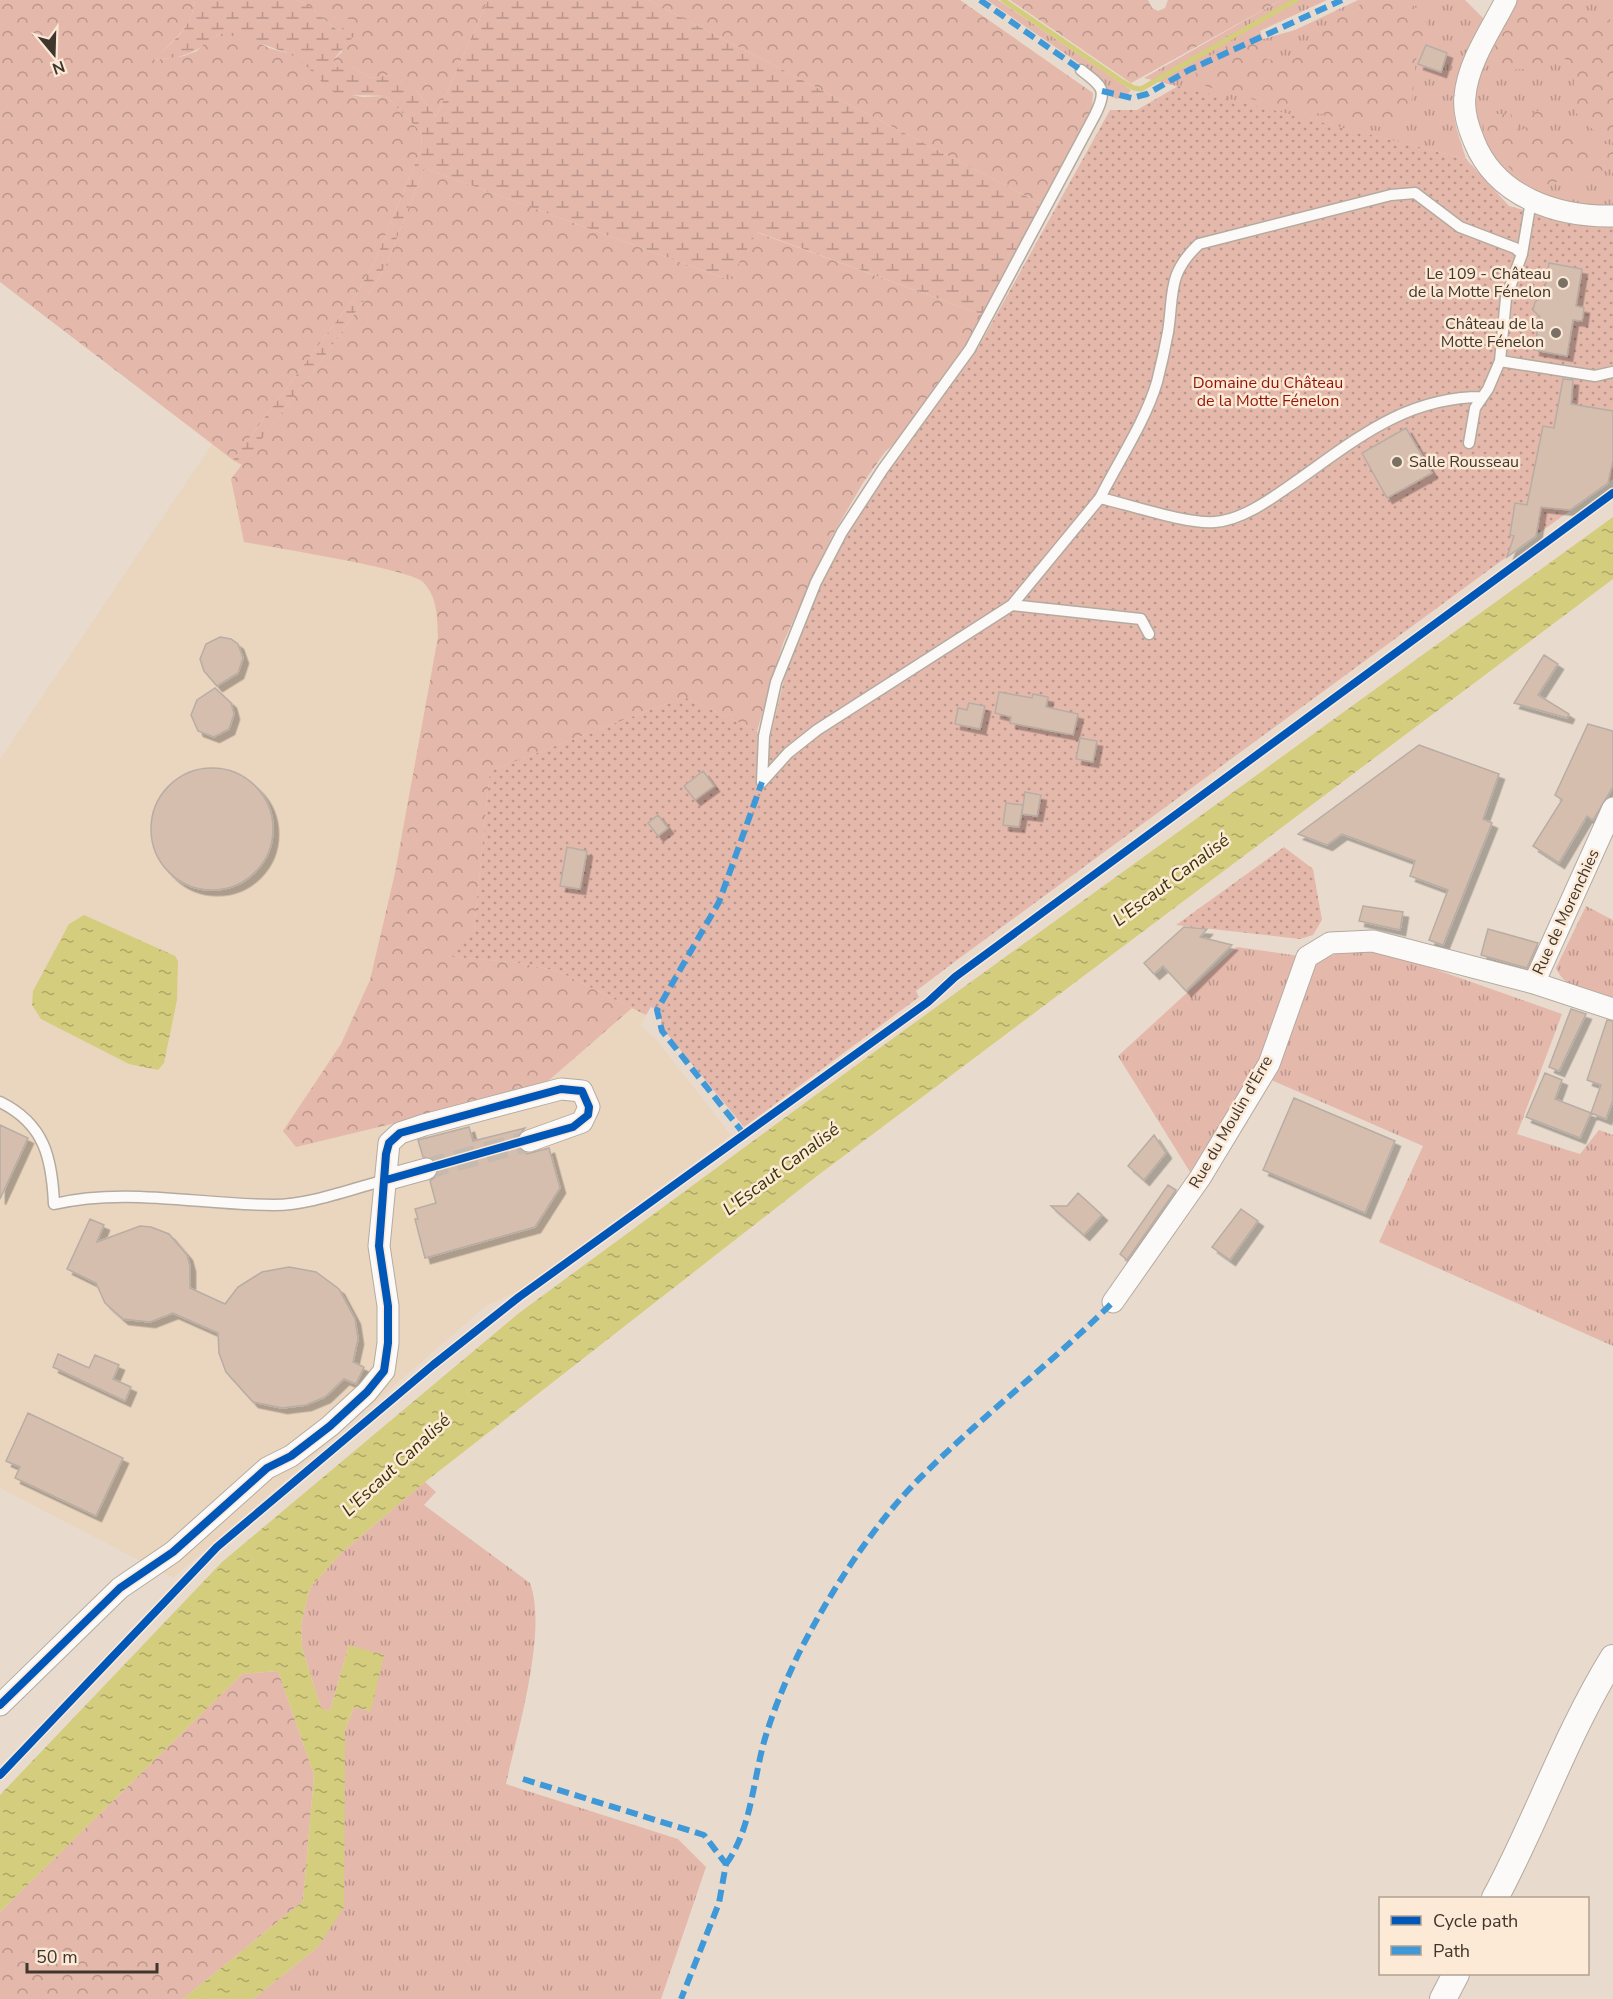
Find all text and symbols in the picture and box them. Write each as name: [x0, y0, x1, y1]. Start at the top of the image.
north arrow: [24, 24, 84, 84]
text: N: [49, 55, 68, 80]
place label: Le 109 - Château de la Motte Fénelon: [1408, 263, 1551, 303]
marker: Le 109 - Château de la Motte Fénelon: [1556, 276, 1570, 290]
place label: Château de la Motte Fénelon: [1441, 313, 1544, 353]
marker: Château de la Motte Fénelon: [1549, 326, 1563, 340]
park label: Domaine du Château de la Motte Fénelon: [1193, 372, 1343, 412]
place label: Salle Rousseau: [1409, 451, 1519, 473]
marker: Salle Rousseau: [1390, 455, 1404, 469]
water label: L'Escaut Canalisé: [1108, 828, 1235, 932]
street label: Rue de Morenchies: [1527, 846, 1605, 978]
street label: Rue du Moulin d'Erre: [1184, 1052, 1278, 1192]
water label: L'Escaut Canalisé: [718, 1117, 845, 1221]
water label: L'Escaut Canalisé: [336, 1408, 456, 1522]
legend: [1379, 1897, 1589, 1975]
text: Cycle path: [1433, 1909, 1518, 1933]
scale bar: [27, 1936, 158, 1974]
text: Path: [1433, 1939, 1470, 1963]
text: 50 m: [36, 1945, 78, 1969]

